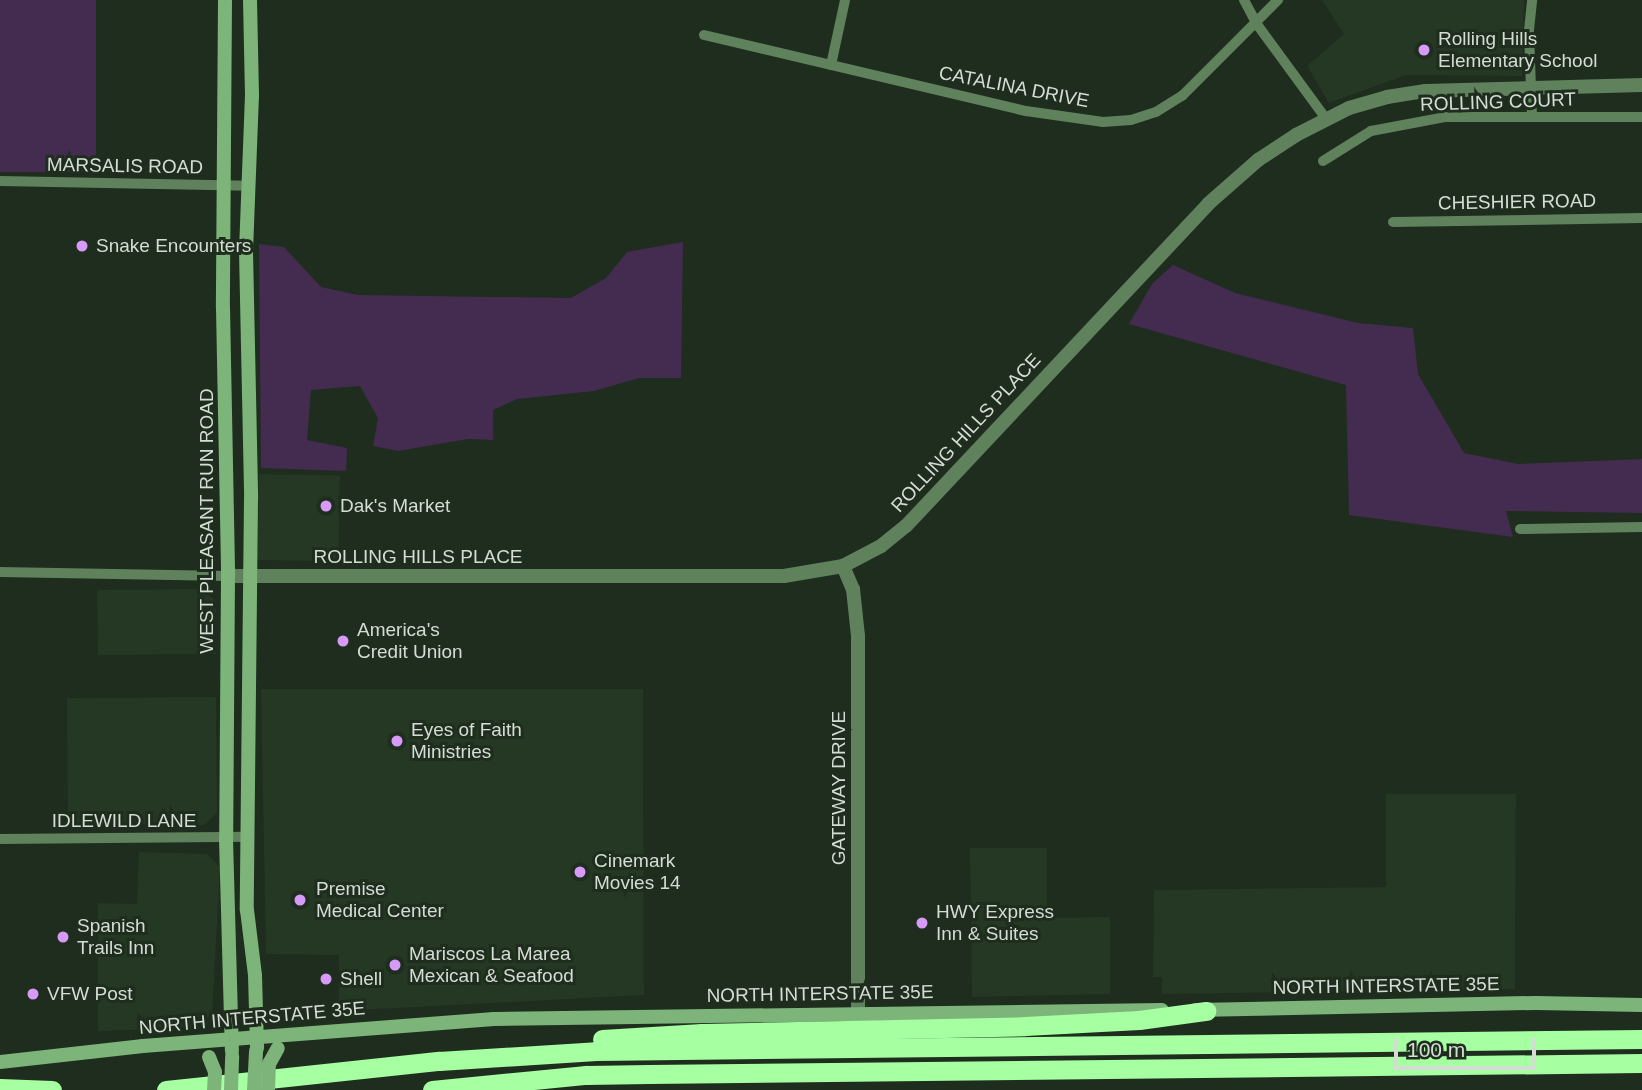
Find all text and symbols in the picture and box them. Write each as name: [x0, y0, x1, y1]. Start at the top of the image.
place label: Rolling Hills Elementary School: [1438, 28, 1597, 72]
marker: Rolling Hills Elementary School: [1416, 42, 1432, 58]
street label: CATALINA DRIVE: [937, 61, 1091, 113]
street label: ROLLING COURT: [1420, 88, 1576, 116]
street label: MARSALIS ROAD: [47, 153, 203, 179]
street label: CHESHIER ROAD: [1438, 189, 1596, 215]
place label: Snake Encounters: [96, 235, 251, 257]
marker: Snake Encounters: [74, 238, 90, 254]
street label: ROLLING HILLS PLACE: [886, 349, 1046, 517]
street label: WEST PLEASANT RUN ROAD: [196, 388, 218, 654]
place label: Dak's Market: [340, 495, 450, 517]
marker: Dak's Market: [318, 498, 334, 514]
street label: ROLLING HILLS PLACE: [313, 546, 523, 568]
place label: America's Credit Union: [357, 619, 463, 663]
marker: America's Credit Union: [335, 633, 351, 649]
street label: GATEWAY DRIVE: [828, 711, 850, 865]
place label: Eyes of Faith Ministries: [411, 719, 522, 763]
marker: Eyes of Faith Ministries: [389, 733, 405, 749]
street label: IDLEWILD LANE: [52, 810, 196, 832]
place label: Cinemark Movies 14: [594, 850, 681, 894]
marker: Cinemark Movies 14: [572, 864, 588, 880]
place label: Premise Medical Center: [316, 878, 444, 922]
marker: Premise Medical Center: [290, 890, 310, 910]
place label: HWY Express Inn & Suites: [936, 901, 1054, 945]
place label: Spanish Trails Inn: [77, 915, 154, 959]
marker: HWY Express Inn & Suites: [914, 915, 930, 931]
marker: Spanish Trails Inn: [55, 929, 71, 945]
place label: Mariscos La Marea Mexican & Seafood: [409, 943, 574, 987]
marker: Mariscos La Marea Mexican & Seafood: [387, 957, 403, 973]
place label: Shell: [340, 968, 382, 990]
marker: Shell: [318, 971, 334, 987]
street label: NORTH INTERSTATE 35E: [1272, 973, 1500, 999]
street label: NORTH INTERSTATE 35E: [706, 981, 934, 1007]
place label: VFW Post: [47, 983, 133, 1005]
marker: VFW Post: [25, 986, 41, 1002]
street label: NORTH INTERSTATE 35E: [138, 997, 366, 1039]
scale bar: [1397, 1024, 1539, 1068]
text: 100 m: [1407, 1038, 1465, 1061]

